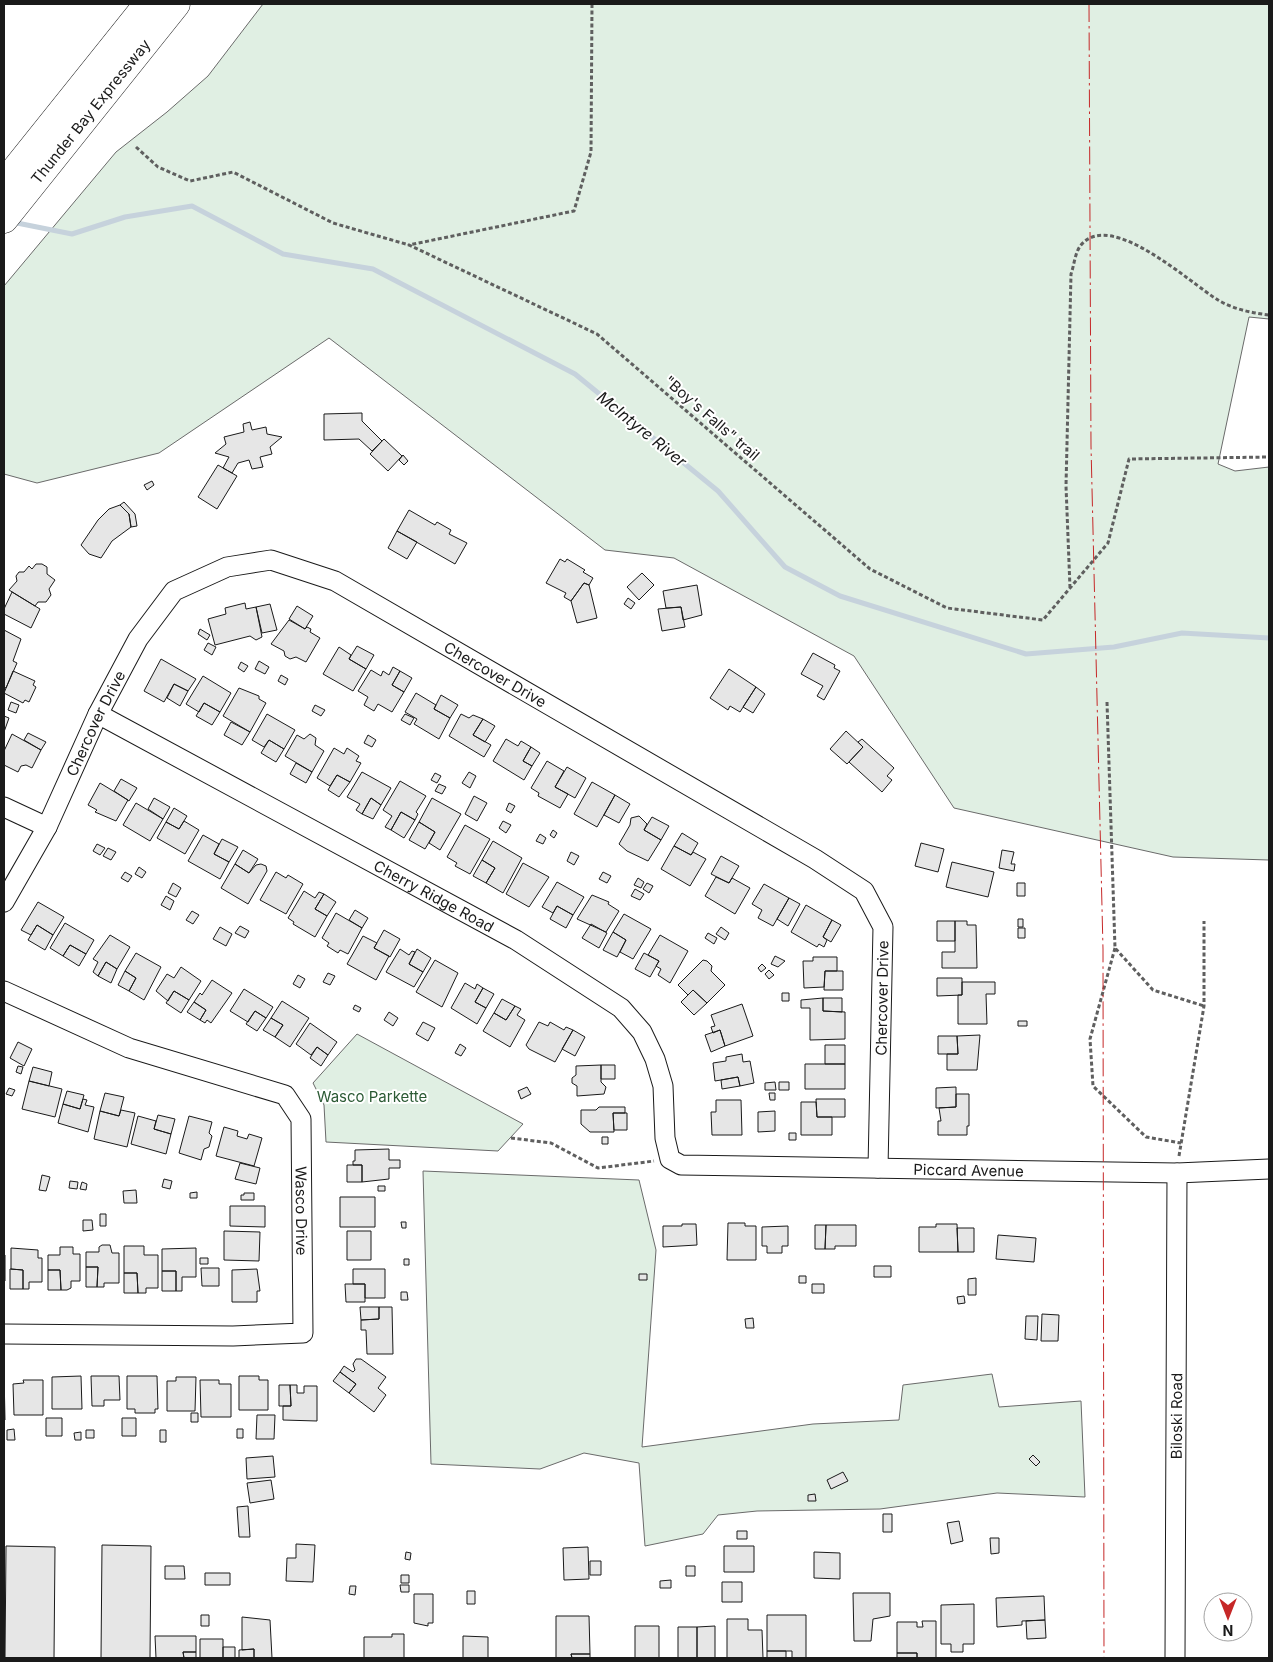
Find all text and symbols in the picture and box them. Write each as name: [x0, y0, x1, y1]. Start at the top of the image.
street label: Thunder Bay Expressway: [27, 35, 154, 188]
street label: "Boy's Falls" trail: [660, 371, 764, 465]
water label: McIntyre River: [593, 387, 692, 472]
street label: Chercover Drive: [441, 637, 550, 711]
street label: Chercover Drive: [62, 667, 129, 779]
street label: Cherry Ridge Road: [371, 855, 497, 936]
street label: Chercover Drive: [871, 940, 893, 1056]
park label: Wasco Parkette: [317, 1087, 427, 1106]
street label: Piccard Avenue: [913, 1159, 1024, 1180]
street label: Wasco Drive: [292, 1166, 312, 1256]
street label: Biloski Road: [1166, 1373, 1186, 1459]
north arrow: [1203, 1592, 1253, 1642]
text: N: [1223, 1622, 1233, 1639]

